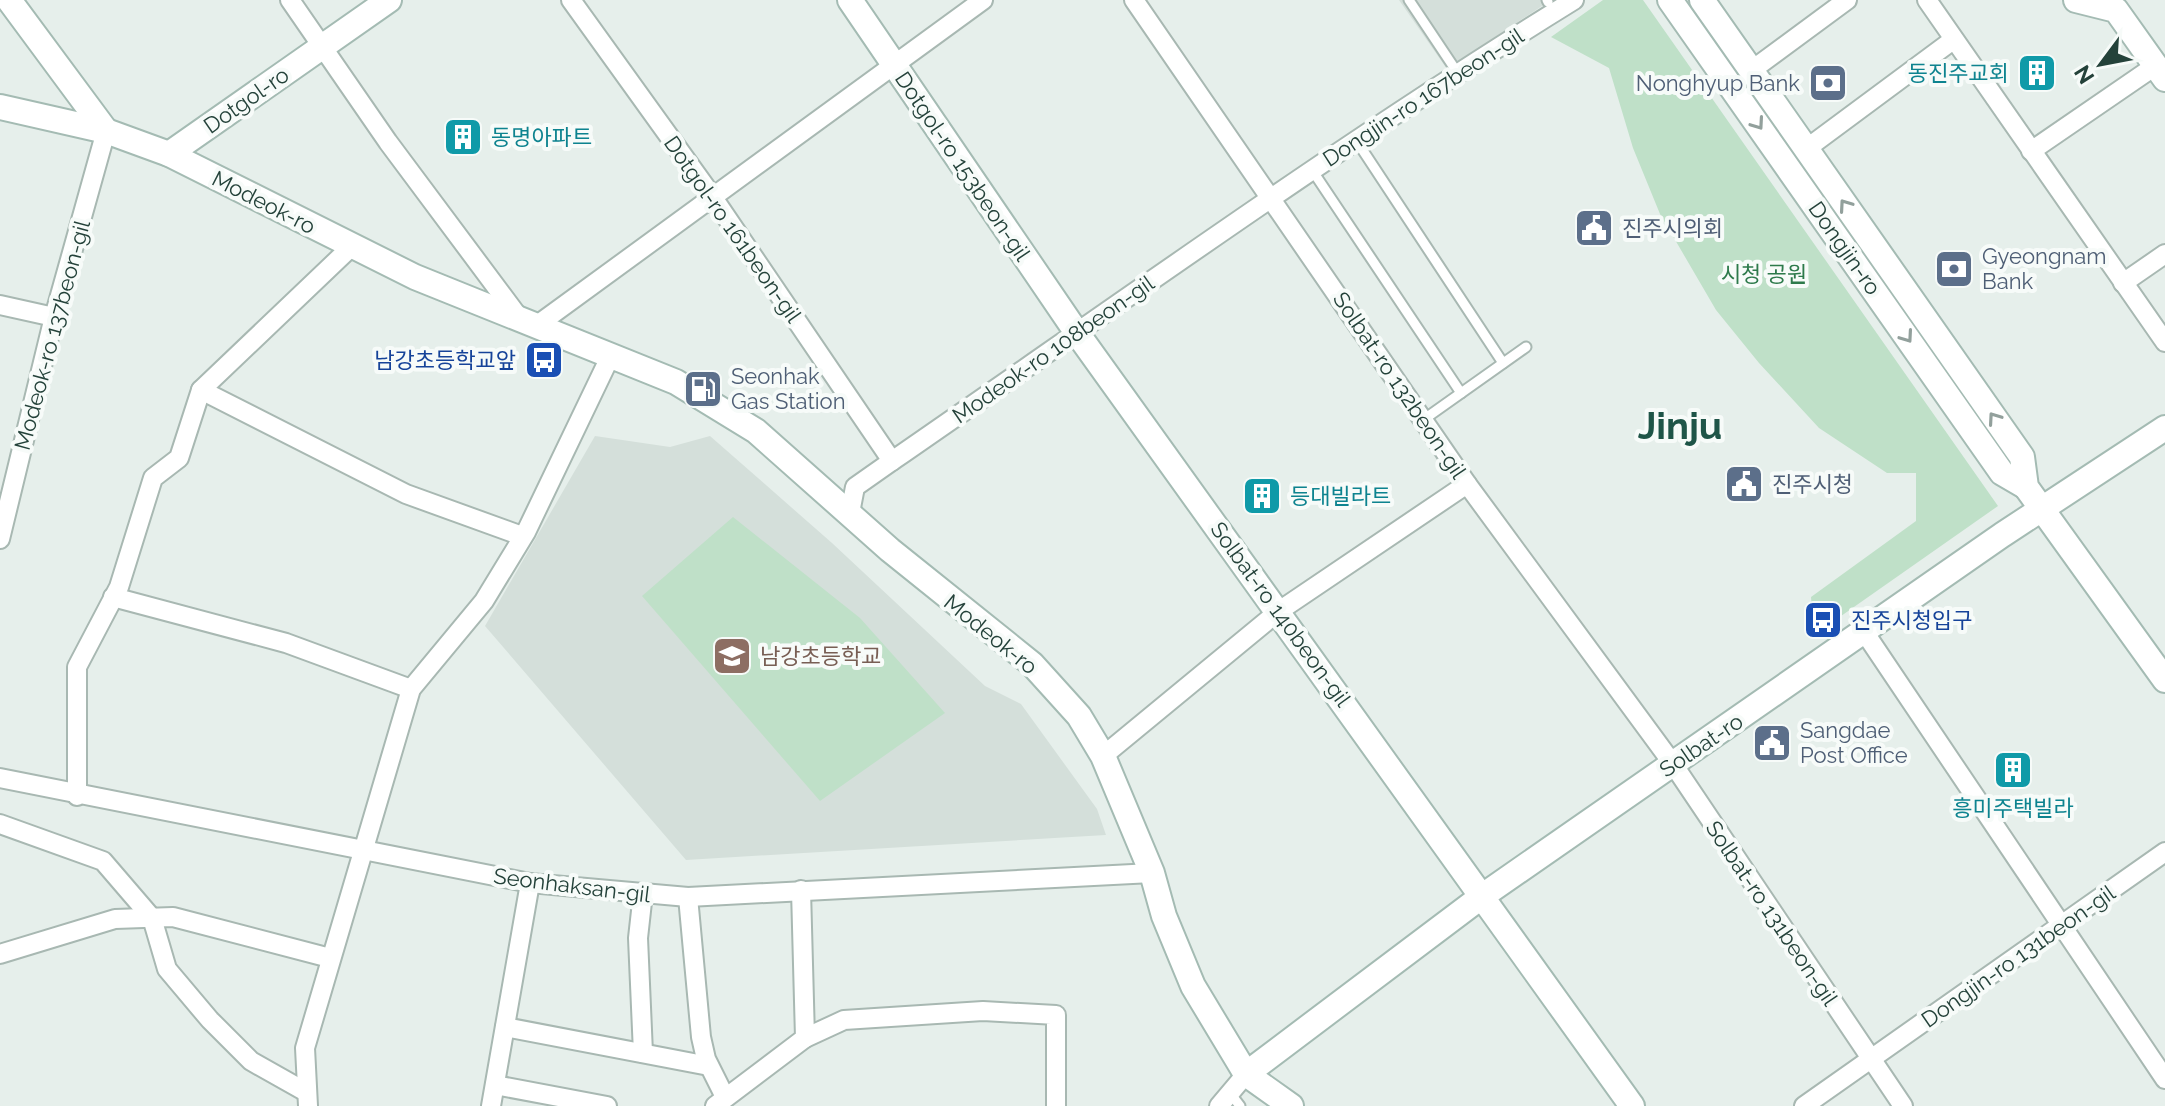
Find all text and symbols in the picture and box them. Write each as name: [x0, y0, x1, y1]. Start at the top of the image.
street label: Dongjin-ro 167beon-gil: [1318, 22, 1528, 172]
north arrow: [2061, 24, 2141, 104]
building icon: 동진주교회: [2016, 52, 2058, 94]
place label: 동진주교회: [1908, 60, 2009, 86]
street label: Dotgol-ro: [198, 61, 294, 139]
text: N: [2069, 61, 2100, 89]
bank icon: Nonghyup Bank: [1807, 62, 1849, 104]
street label: Dotgol-ro 153beon-gil: [890, 66, 1036, 266]
place label: Nonghyup Bank: [1636, 70, 1800, 96]
one-way arrow: [1748, 115, 1763, 130]
building icon: 동명아파트: [442, 116, 484, 158]
place label: 동명아파트: [491, 124, 592, 150]
street label: Dotgol-ro 161beon-gil: [659, 131, 807, 327]
street label: Modeok-ro: [208, 165, 320, 239]
street label: Dongjin-ro: [1803, 196, 1887, 300]
one-way arrow: [1840, 199, 1855, 214]
public building icon: 진주시의회: [1573, 207, 1615, 249]
place label: 진주시의회: [1622, 215, 1723, 241]
street label: Modeok-ro 137beon-gil: [9, 217, 95, 453]
place label: Gyeongnam Bank: [1982, 243, 2107, 294]
bank icon: Gyeongnam Bank: [1933, 248, 1975, 290]
park label: 시청 공원: [1721, 261, 1807, 287]
street label: Modeok-ro 108beon-gil: [947, 270, 1159, 428]
street label: Solbat-ro 132beon-gil: [1328, 287, 1472, 483]
one-way arrow: [1897, 328, 1912, 342]
bus stop icon: 남강초등학교앞: [523, 339, 565, 381]
place label: 남강초등학교앞: [374, 347, 516, 373]
place label: Seonhak Gas Station: [731, 363, 846, 414]
fuel station icon: Seonhak Gas Station: [682, 368, 724, 410]
district label: Jinju: [1638, 403, 1722, 448]
one-way arrow: [1989, 412, 2004, 426]
public building icon: 진주시청: [1723, 463, 1765, 505]
place label: 진주시청: [1772, 471, 1853, 497]
building icon: 등대빌라트: [1241, 475, 1283, 517]
place label: 등대빌라트: [1290, 483, 1391, 509]
street label: Solbat-ro 140beon-gil: [1205, 517, 1357, 711]
street label: Modeok-ro: [939, 589, 1043, 679]
bus stop icon: 진주시청입구: [1802, 599, 1844, 641]
place label: 진주시청입구: [1851, 607, 1972, 633]
school or university icon: 남강초등학교: [711, 635, 753, 677]
place label: 남강초등학교: [760, 643, 881, 669]
street label: Solbat-ro: [1654, 708, 1748, 782]
place label: Sangdae Post Office: [1800, 717, 1908, 768]
public building icon: Sangdae Post Office: [1751, 722, 1793, 764]
building icon: 흥미주택빌라: [1992, 749, 2034, 791]
place label: 흥미주택빌라: [1952, 795, 2074, 821]
street label: Solbat-ro 131beon-gil: [1700, 816, 1844, 1010]
street label: Seonhaksan-gil: [492, 862, 652, 908]
street label: Dongjin-ro 131beon-gil: [1916, 879, 2120, 1033]

